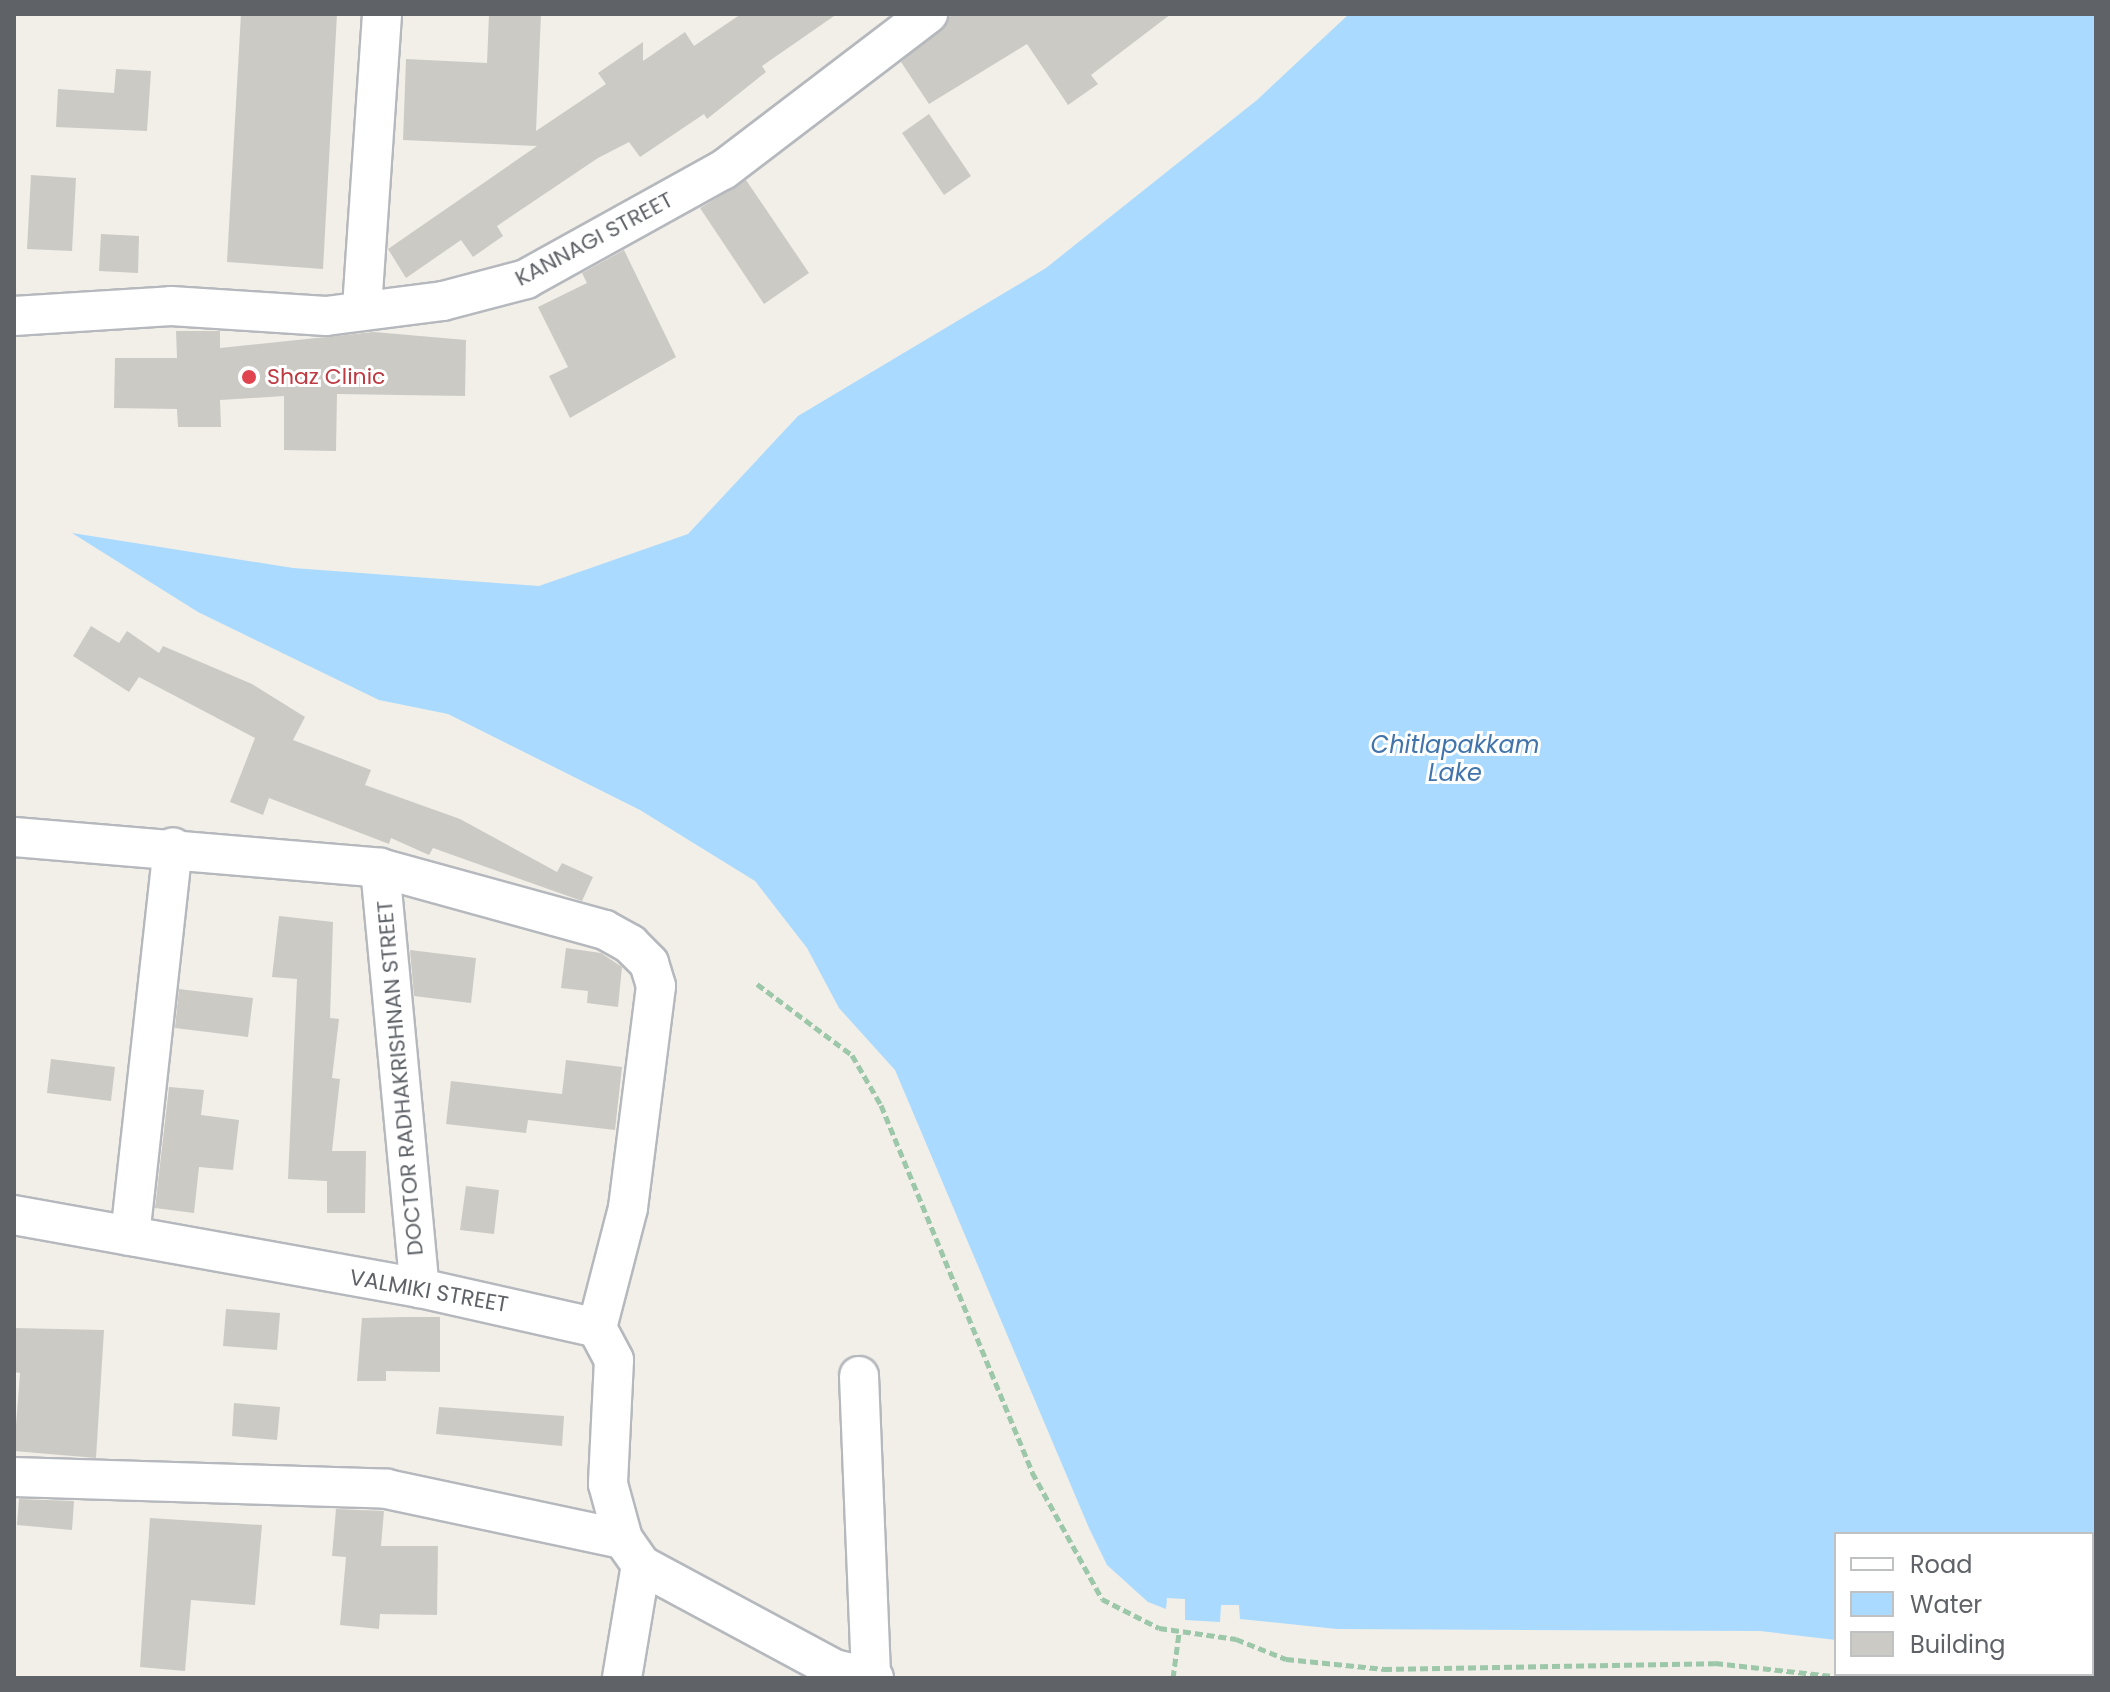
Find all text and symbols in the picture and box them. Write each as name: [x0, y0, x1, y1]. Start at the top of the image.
street label: KANNAGI STREET: [511, 186, 677, 292]
place label: Shaz Clinic: [267, 364, 385, 390]
marker: Shaz Clinic: [238, 366, 260, 388]
water label: Chitlapakkam Lake: [1371, 731, 1539, 787]
street label: DOCTOR RADHAKRISHNAN STREET: [371, 899, 429, 1257]
street label: VALMIKI STREET: [348, 1264, 510, 1318]
legend: [1834, 1532, 2094, 1676]
text: Road: [1910, 1548, 1972, 1581]
text: Water: [1910, 1588, 1982, 1621]
text: Building: [1910, 1628, 2006, 1661]

